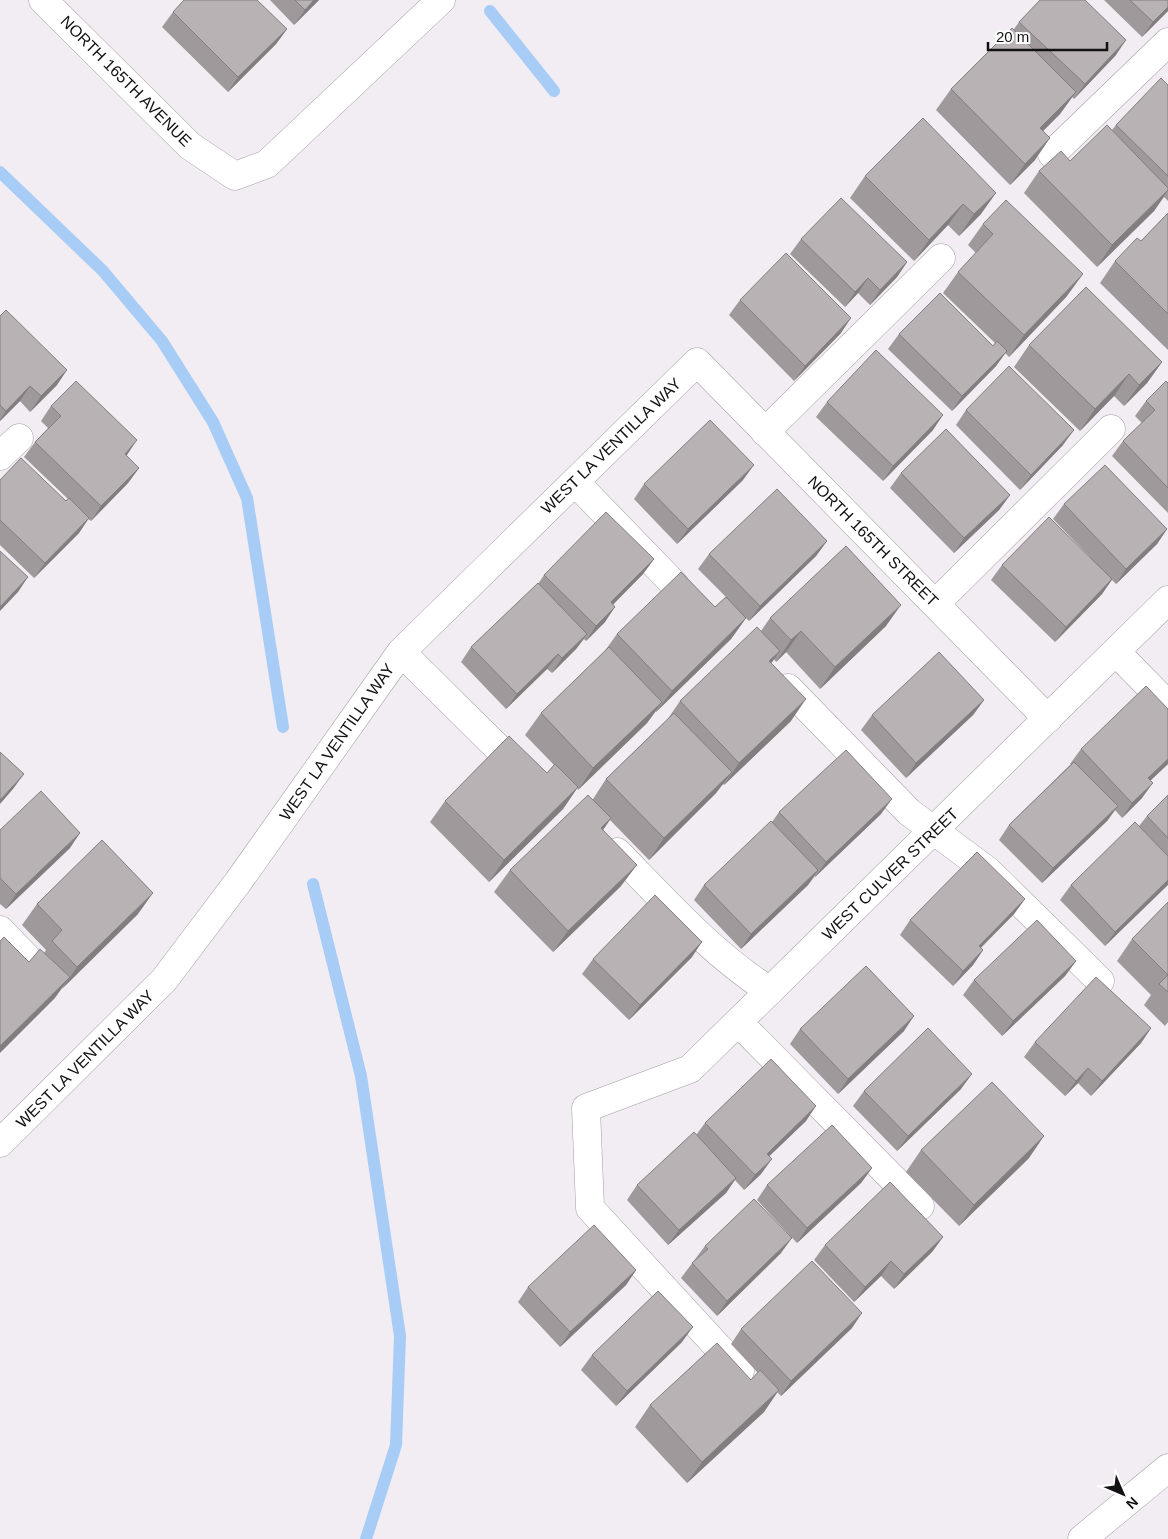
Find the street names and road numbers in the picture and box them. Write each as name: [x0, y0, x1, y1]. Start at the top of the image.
street label: NORTH 165TH AVENUE: [57, 12, 195, 150]
street label: WEST LA VENTILLA WAY: [538, 375, 685, 517]
street label: NORTH 165TH STREET: [805, 473, 942, 610]
street label: WEST LA VENTILLA WAY: [276, 660, 398, 824]
street label: WEST CULVER STREET: [819, 805, 961, 943]
street label: WEST LA VENTILLA WAY: [13, 987, 157, 1131]

